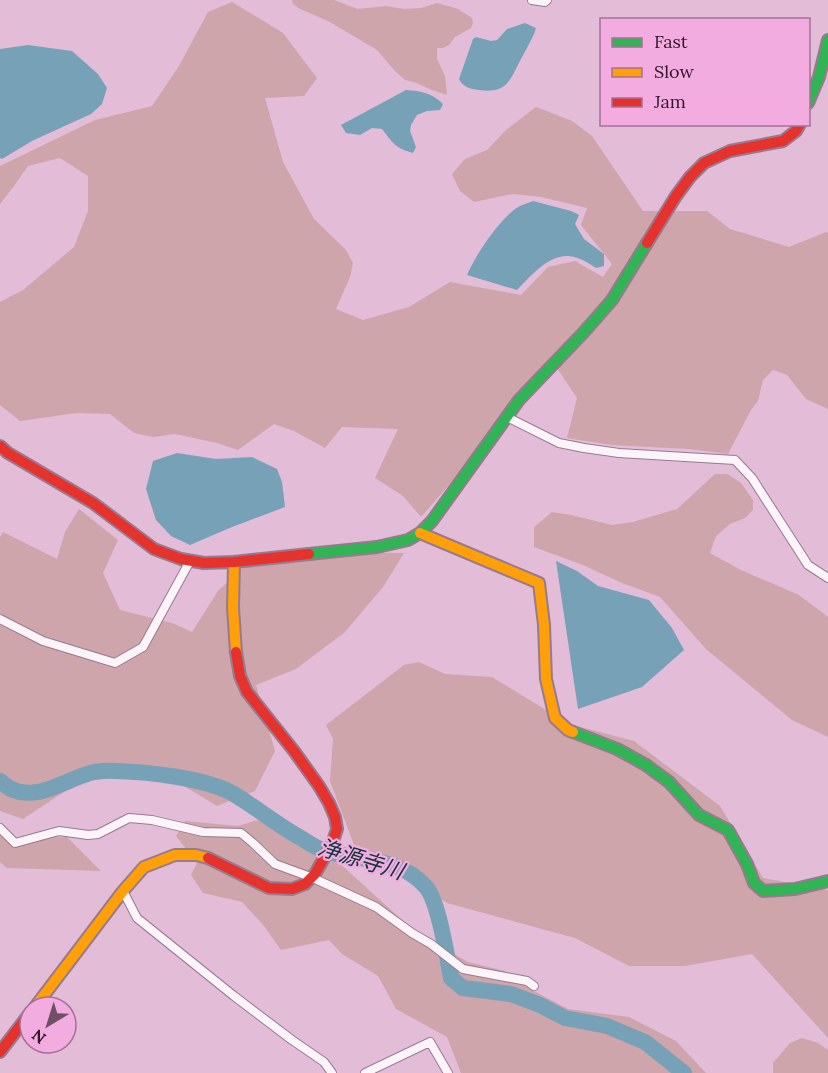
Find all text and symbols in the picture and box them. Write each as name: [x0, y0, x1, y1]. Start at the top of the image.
legend: [600, 18, 810, 126]
text: Fast: [654, 30, 688, 53]
text: Slow: [654, 60, 694, 83]
text: Jam: [653, 90, 686, 113]
water label: 浄源寺川: [315, 833, 409, 886]
north arrow: [18, 995, 78, 1055]
text: N: [28, 1025, 50, 1049]

